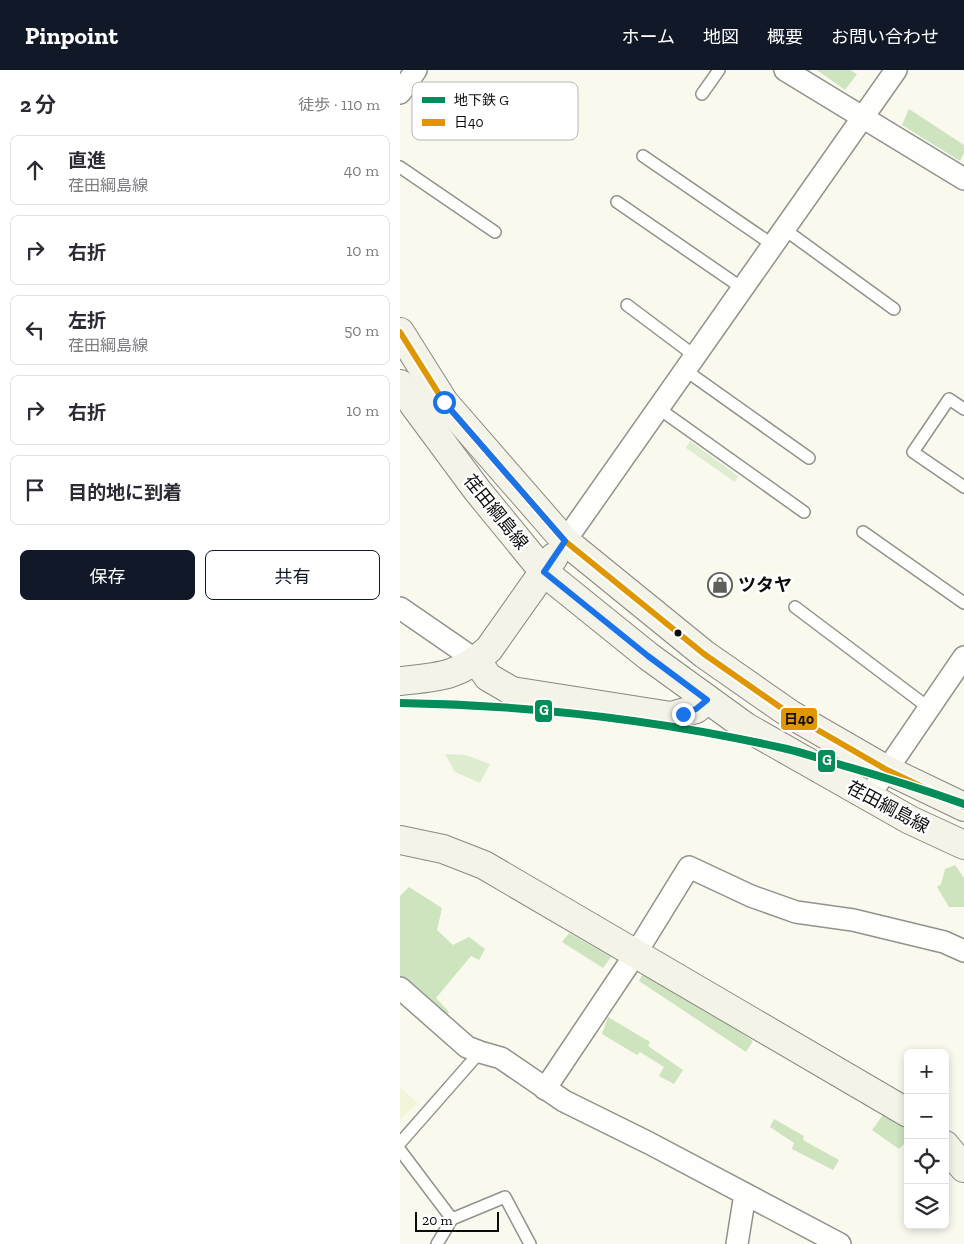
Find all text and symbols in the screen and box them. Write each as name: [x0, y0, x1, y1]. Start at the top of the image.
text: Pinpoint: [25, 21, 118, 50]
text: ホーム: [622, 26, 675, 48]
text: 地図: [703, 26, 739, 48]
text: 概要: [767, 26, 803, 48]
text: お問い合わせ: [831, 26, 939, 48]
legend: [412, 82, 578, 140]
text: 2 分: [20, 92, 56, 117]
text: 地下鉄 G: [454, 92, 509, 109]
text: 徒歩 · 110 m: [298, 95, 380, 114]
text: 日40: [454, 114, 484, 131]
text: 直進: [68, 149, 106, 172]
icon: ahead: [21, 156, 49, 184]
text: 40 m: [344, 161, 379, 180]
text: 荏田綱島線: [68, 176, 148, 195]
icon: right: [21, 236, 49, 264]
text: 右折: [68, 241, 106, 264]
text: 10 m: [346, 241, 379, 260]
text: 左折: [68, 309, 106, 332]
icon: left: [21, 316, 49, 344]
text: 50 m: [344, 321, 379, 340]
text: 荏田綱島線: [68, 336, 148, 355]
route start: [433, 391, 456, 414]
icon: right: [21, 396, 49, 424]
text: 右折: [68, 401, 106, 424]
text: 10 m: [346, 401, 379, 420]
street label: 荏田綱島線: [459, 470, 533, 554]
icon: arrive: [21, 476, 49, 504]
text: 目的地に到着: [68, 481, 182, 504]
button: 保存: [20, 550, 195, 600]
button: 共有: [205, 550, 380, 600]
shop icon: ツタヤ: [707, 572, 733, 598]
place label: ツタヤ: [738, 574, 792, 596]
unlabelled marker: [673, 628, 683, 638]
line badge: G: [534, 699, 553, 723]
text: G: [539, 702, 549, 719]
route end: [672, 703, 695, 726]
line badge: 日40: [780, 707, 818, 731]
text: 日40: [784, 711, 814, 728]
line badge: G: [817, 749, 836, 773]
text: G: [822, 752, 832, 769]
street label: 荏田綱島線: [843, 776, 933, 838]
map controls: [904, 1049, 949, 1229]
button: +: [904, 1049, 949, 1094]
button: −: [904, 1094, 949, 1139]
button: locate: [904, 1139, 949, 1184]
button: layers: [904, 1184, 949, 1229]
scale bar: [415, 1209, 499, 1232]
text: 20 m: [422, 1212, 453, 1229]

